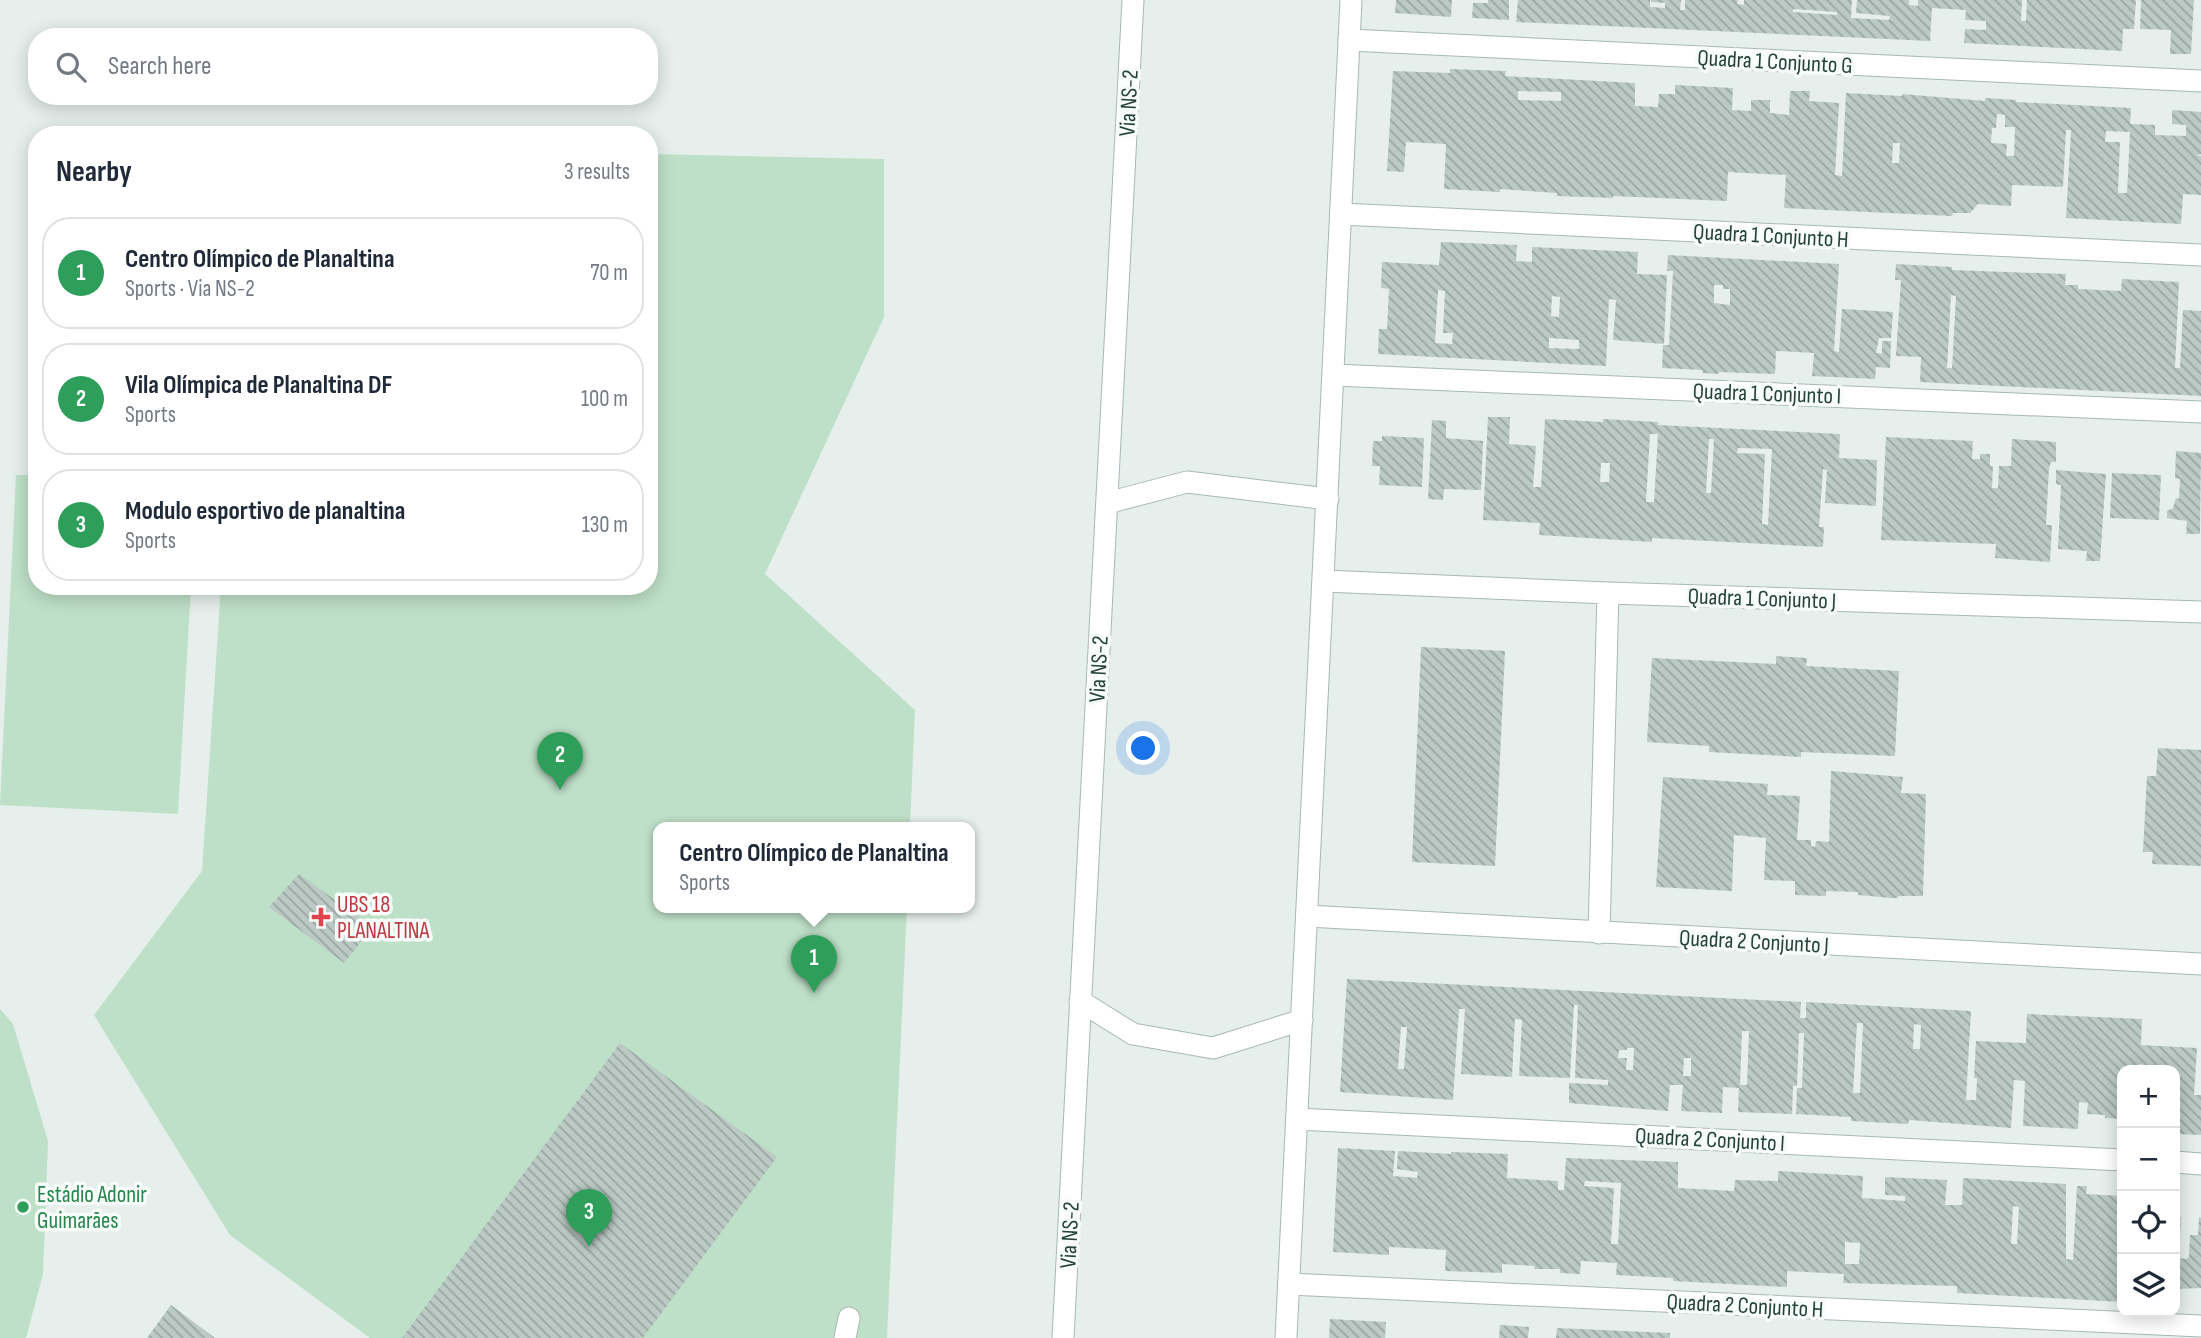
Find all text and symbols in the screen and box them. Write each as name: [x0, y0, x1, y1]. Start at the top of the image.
search box: [28, 28, 658, 105]
street label: Quadra 1 Conjunto G: [1697, 44, 1853, 80]
icon: search: [52, 48, 90, 86]
text: Search here: [108, 51, 211, 82]
street label: Via NS-2: [1113, 69, 1145, 137]
text: Nearby: [56, 154, 132, 190]
text: 3 results: [564, 158, 630, 186]
street label: Quadra 1 Conjunto H: [1692, 218, 1849, 254]
text: Centro Olímpico de Planaltina: [125, 244, 395, 275]
text: 1: [76, 259, 86, 287]
text: 70 m: [590, 259, 628, 287]
text: Sports · Via NS-2: [125, 275, 255, 303]
text: Vila Olímpica de Planaltina DF: [125, 370, 392, 401]
street label: Quadra 1 Conjunto I: [1692, 377, 1842, 411]
text: 2: [76, 385, 86, 413]
text: 100 m: [581, 385, 628, 413]
text: Sports: [125, 401, 176, 429]
text: Modulo esportivo de planaltina: [125, 496, 405, 527]
text: 3: [76, 511, 86, 539]
text: 130 m: [582, 511, 628, 539]
text: Sports: [125, 527, 176, 555]
street label: Quadra 1 Conjunto J: [1687, 582, 1837, 616]
street label: Via NS-2: [1083, 635, 1115, 703]
your location: [1126, 731, 1160, 765]
pin: 2: [537, 732, 583, 790]
popup: [653, 822, 975, 913]
text: Centro Olímpico de Planaltina: [679, 838, 949, 869]
text: Sports: [679, 869, 730, 897]
place label: UBS 18 PLANALTINA: [337, 891, 430, 945]
marker: UBS 18 PLANALTINA: [311, 907, 331, 927]
street label: Quadra 2 Conjunto J: [1678, 924, 1830, 960]
pin: 1: [791, 935, 837, 993]
map controls: [2117, 1065, 2180, 1317]
button: +: [2117, 1065, 2180, 1128]
street label: Quadra 2 Conjunto I: [1634, 1122, 1786, 1158]
button: −: [2117, 1128, 2180, 1191]
place label: Estádio Adonir Guimarães: [37, 1181, 147, 1235]
pin: 3: [566, 1189, 612, 1247]
button: locate: [2117, 1191, 2180, 1254]
marker: Estádio Adonir Guimarães: [15, 1199, 31, 1215]
street label: Via NS-2: [1054, 1201, 1086, 1269]
button: layers: [2117, 1254, 2180, 1317]
street label: Quadra 2 Conjunto H: [1666, 1288, 1824, 1324]

